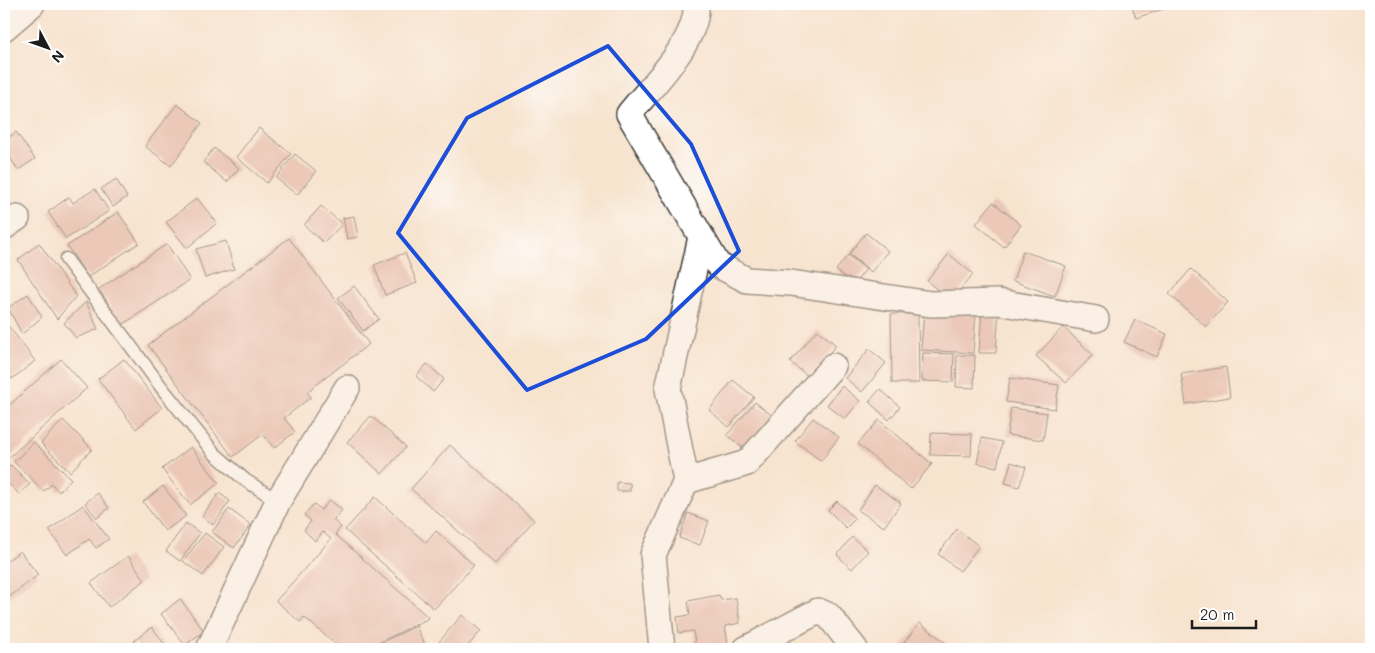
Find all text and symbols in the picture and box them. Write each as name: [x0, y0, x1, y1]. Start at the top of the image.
north arrow: [22, 22, 72, 72]
text: N: [48, 47, 69, 67]
scale bar: [1192, 598, 1256, 630]
text: 20 m: [1200, 604, 1234, 624]

